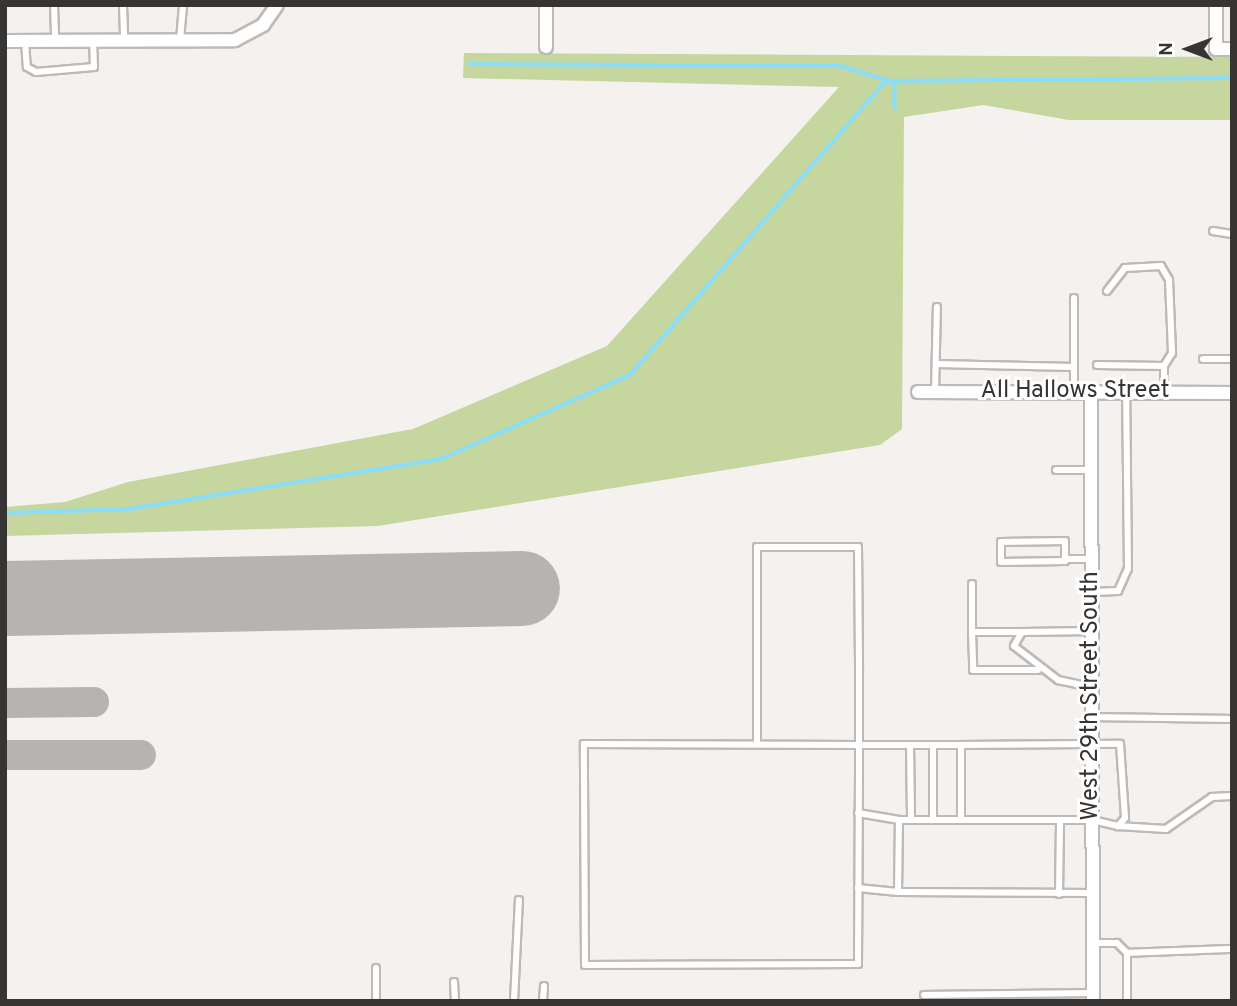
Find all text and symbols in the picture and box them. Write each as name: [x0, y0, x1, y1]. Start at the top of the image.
north arrow: [1153, 14, 1223, 84]
text: N: [1155, 42, 1179, 56]
street label: All Hallows Street: [981, 378, 1169, 406]
street label: West 29th Street South: [1078, 571, 1106, 821]

